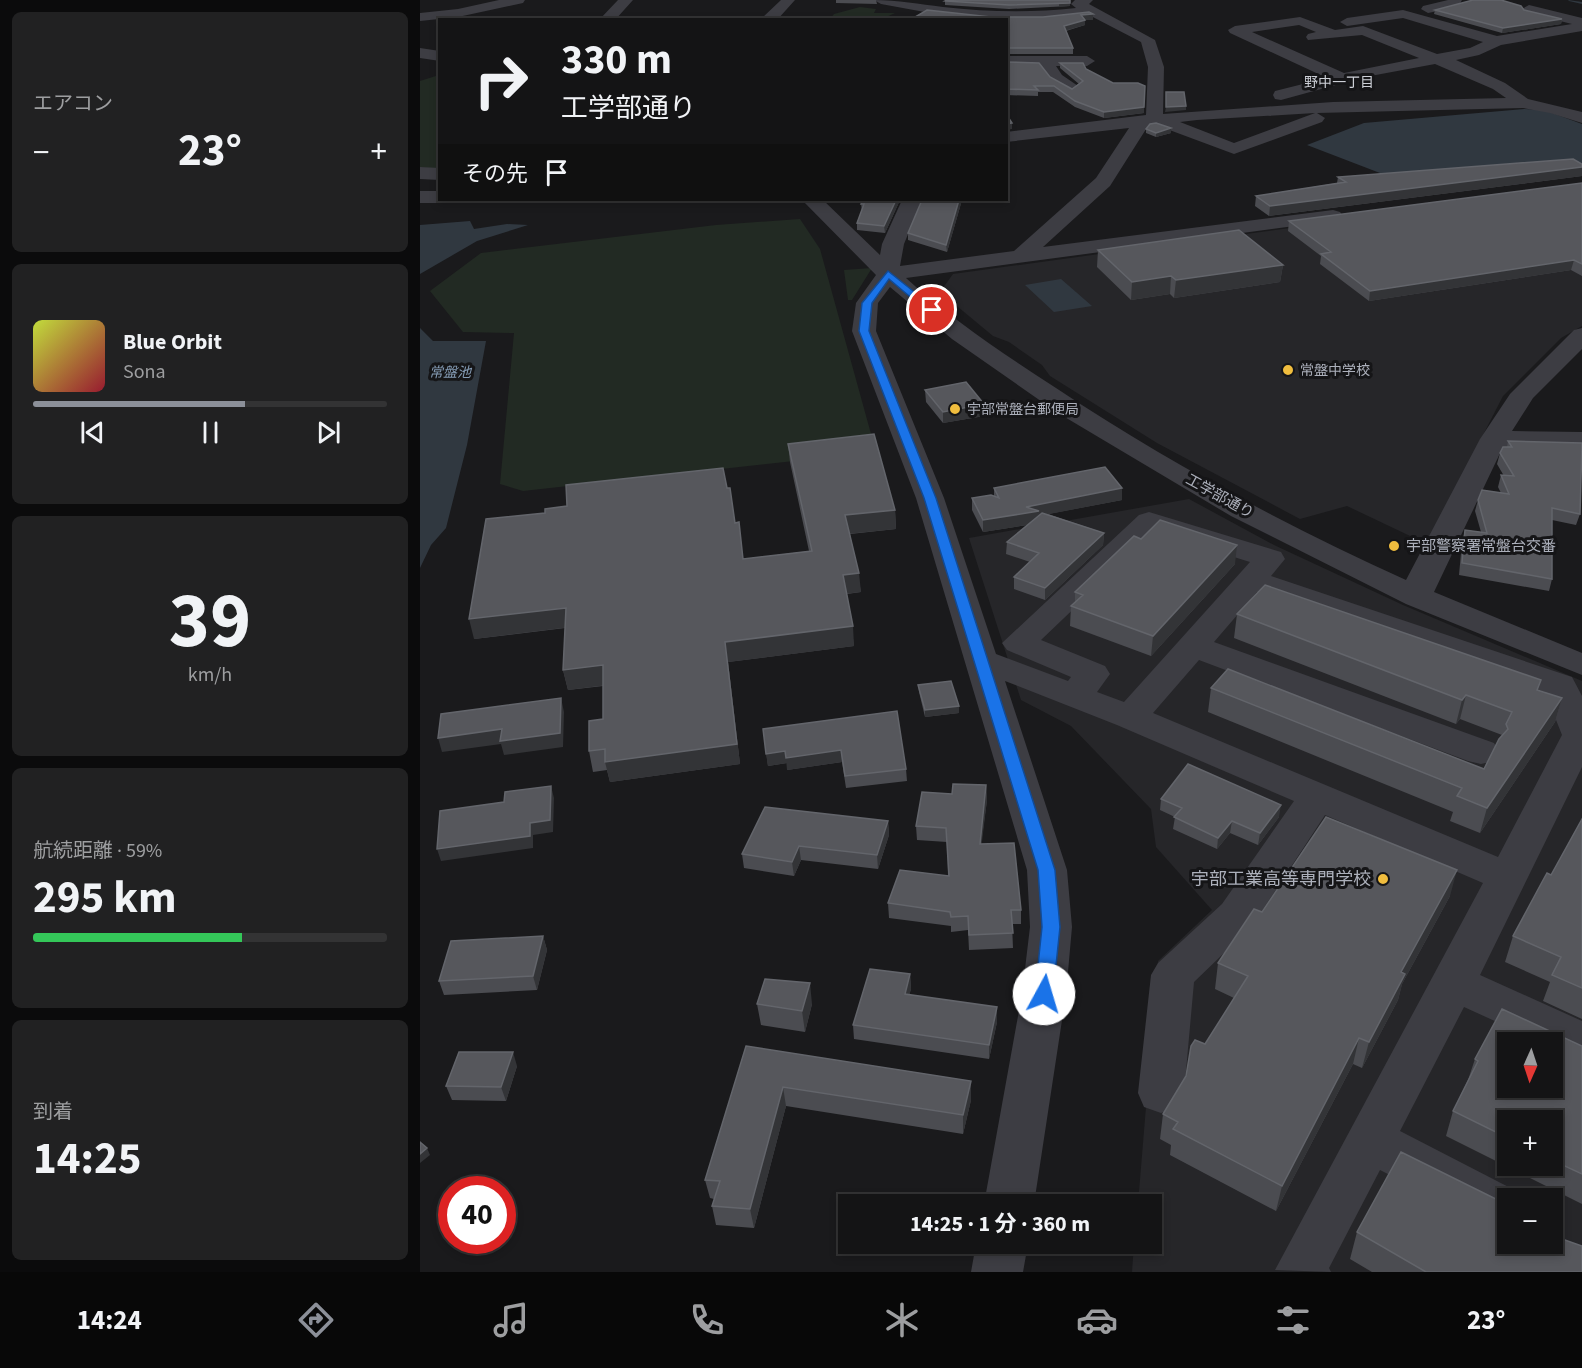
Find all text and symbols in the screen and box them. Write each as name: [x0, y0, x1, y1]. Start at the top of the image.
text: 330 m: [561, 30, 672, 90]
icon: right: [462, 42, 540, 120]
district label: 野中一丁目: [1304, 73, 1374, 93]
text: 工学部通り: [561, 89, 696, 128]
text: エアコン: [33, 90, 113, 118]
text: 23°: [178, 119, 242, 183]
text: −: [33, 129, 49, 176]
text: +: [371, 129, 387, 176]
icon: arrive: [540, 156, 573, 189]
text: その先: [462, 158, 528, 190]
pin: [906, 284, 957, 335]
icon: arrive: [915, 293, 948, 326]
text: Blue Orbit: [123, 326, 222, 358]
text: Sona: [123, 358, 166, 386]
place label: 常盤中学校: [1300, 361, 1370, 381]
water label: 常盤池: [429, 363, 473, 383]
marker: 常盤中学校: [1281, 363, 1295, 377]
place label: 宇部常盤台郵便局: [967, 400, 1079, 420]
marker: 宇部常盤台郵便局: [948, 402, 962, 416]
icon: previous: [76, 416, 109, 449]
icon: pause: [194, 416, 227, 449]
icon: next: [312, 416, 345, 449]
street label: 工学部通り: [1182, 469, 1258, 524]
place label: 宇部警察署常盤台交番: [1406, 536, 1556, 557]
marker: 宇部警察署常盤台交番: [1387, 539, 1401, 553]
text: 39: [169, 566, 251, 677]
text: km/h: [188, 661, 232, 689]
text: 航続距離 · 59%: [33, 837, 162, 865]
text: 295 km: [33, 866, 177, 930]
place label: 宇部工業高等専門学校: [1191, 867, 1371, 892]
marker: 宇部工業高等専門学校: [1376, 872, 1390, 886]
position arrow: [1012, 962, 1076, 1026]
north arrow: [1497, 1032, 1563, 1098]
map controls: [1497, 1032, 1563, 1254]
text: 到着: [33, 1098, 73, 1126]
button: +: [1497, 1110, 1563, 1176]
text: 14:25: [33, 1127, 142, 1191]
speed limit sign: 40: [438, 1176, 516, 1254]
button: −: [1497, 1188, 1563, 1254]
text: 14:25 · 1 分 · 360 m: [910, 1208, 1090, 1240]
icon: directions: [295, 1299, 337, 1341]
icon: music: [490, 1299, 532, 1341]
icon: phone: [686, 1299, 728, 1341]
icon: climate: [881, 1299, 923, 1341]
icon: car: [1076, 1299, 1118, 1341]
icon: filters: [1272, 1299, 1314, 1341]
text: 14:24: [77, 1301, 142, 1340]
text: 23°: [1467, 1301, 1505, 1340]

